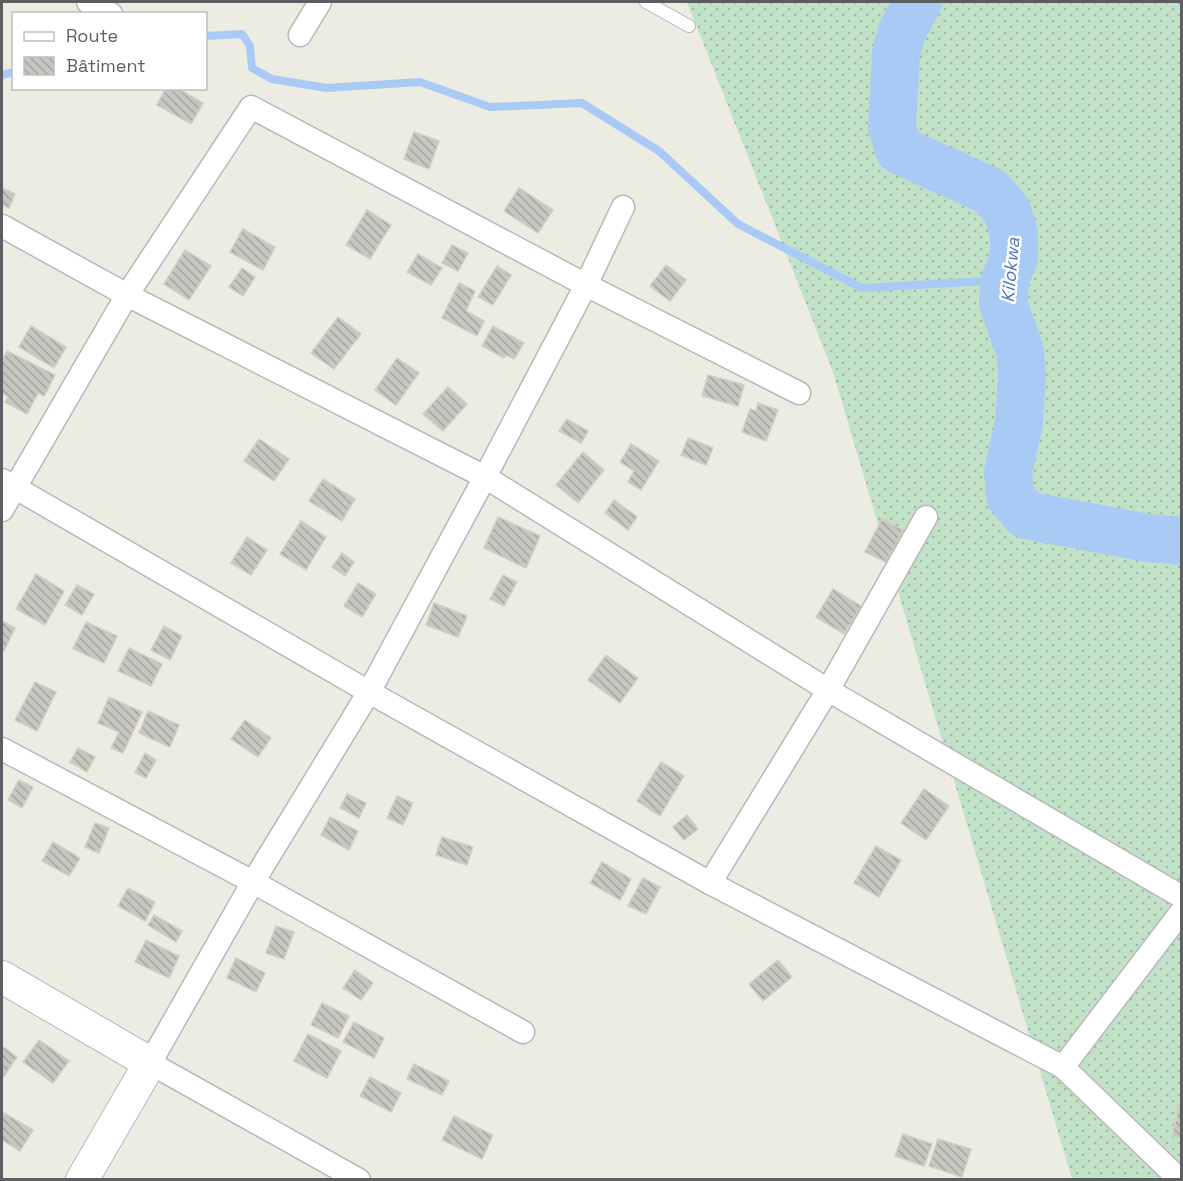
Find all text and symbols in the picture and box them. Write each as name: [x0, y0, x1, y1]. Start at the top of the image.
legend: [12, 12, 207, 90]
text: Route: [66, 24, 118, 47]
text: Bâtiment: [66, 54, 146, 77]
water label: Kilokwa: [996, 236, 1024, 303]

